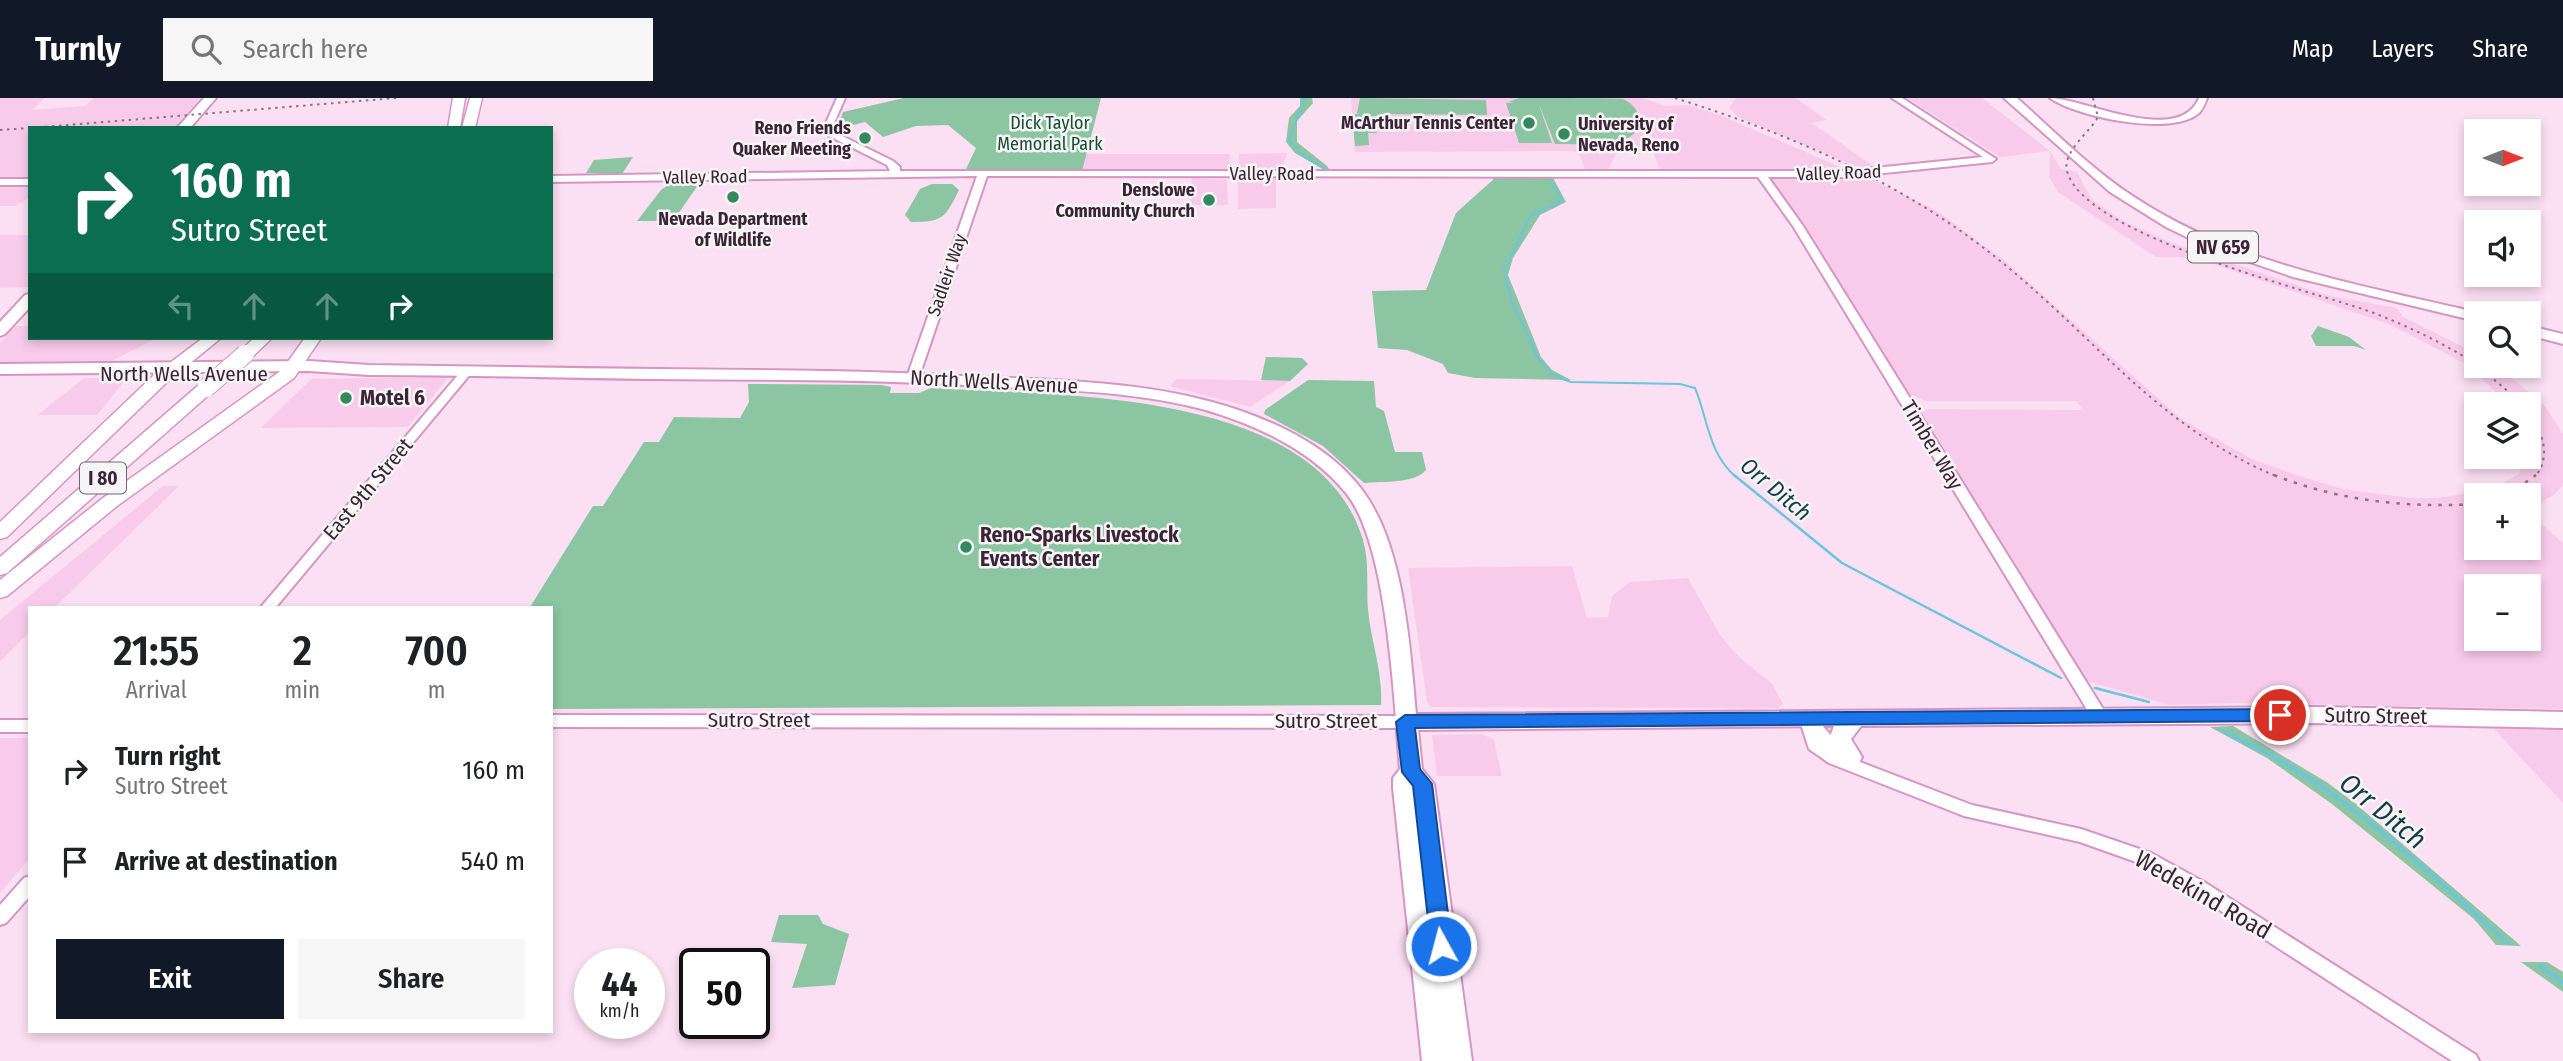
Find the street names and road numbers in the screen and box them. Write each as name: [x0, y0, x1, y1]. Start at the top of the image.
street label: Valley Road: [1796, 161, 1882, 185]
street label: Valley Road: [1230, 163, 1314, 185]
street label: Valley Road: [662, 165, 748, 189]
street label: Sadleir Way: [923, 231, 971, 319]
road number: NV 659: [2188, 232, 2258, 262]
street label: North Wells Avenue: [100, 361, 268, 387]
street label: North Wells Avenue: [909, 365, 1079, 399]
street label: Timber Way: [1895, 396, 1969, 495]
street label: East 9th Street: [318, 433, 418, 545]
road number: I 80: [80, 462, 126, 494]
street label: Sutro Street: [2324, 702, 2428, 730]
street label: Sutro Street: [708, 707, 810, 733]
street label: Sutro Street: [1275, 708, 1377, 734]
street label: Wedekind Road: [2130, 845, 2276, 945]

